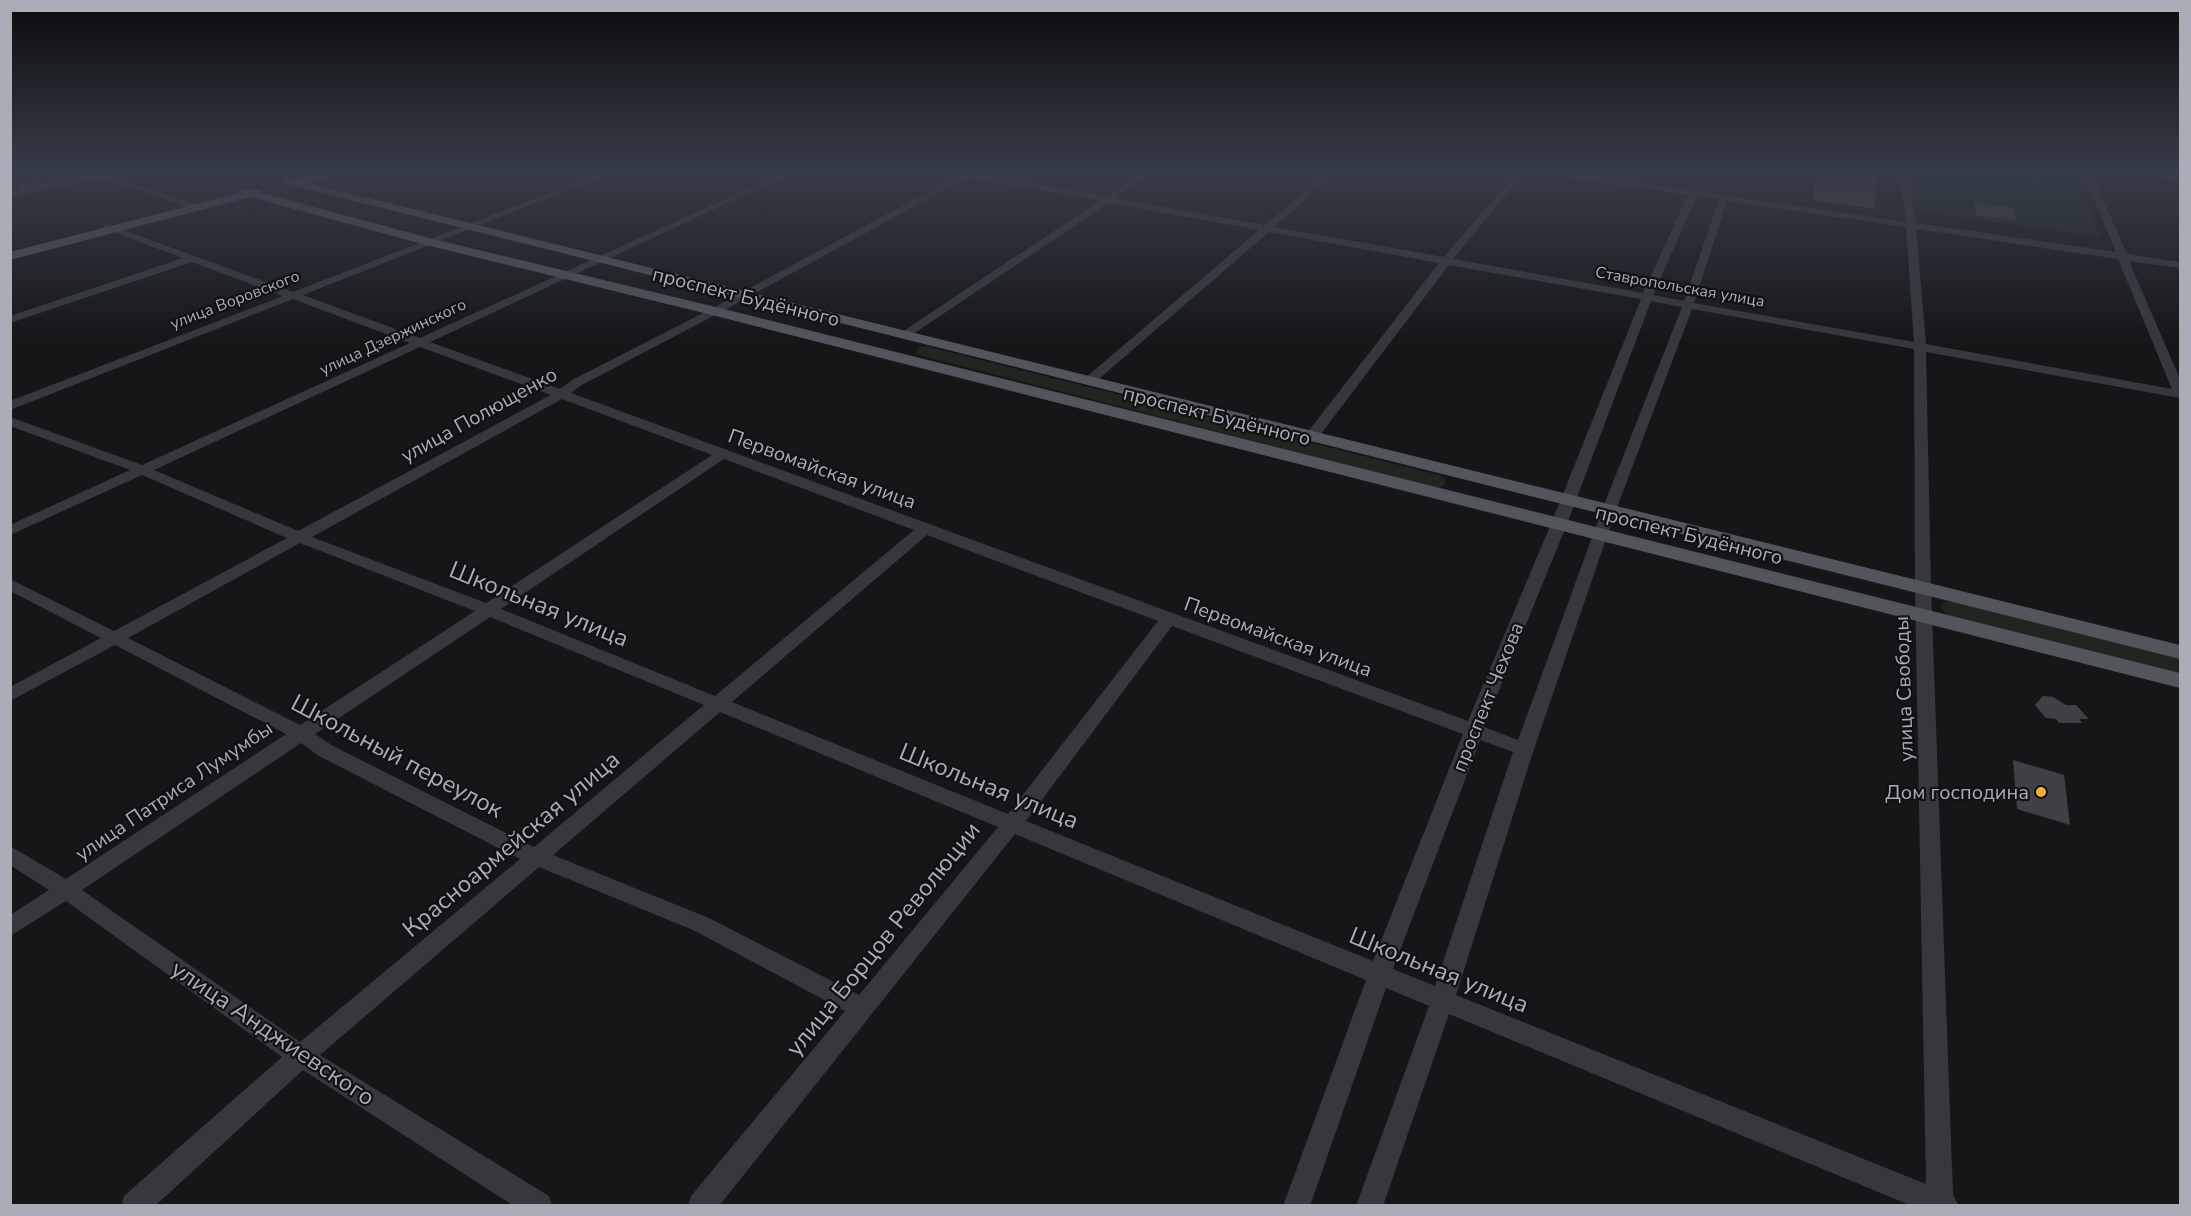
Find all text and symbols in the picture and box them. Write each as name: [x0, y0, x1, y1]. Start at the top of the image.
street label: проспект Будённого: [649, 261, 843, 333]
street label: Ставропольская улица: [1594, 261, 1766, 313]
street label: улица Воровского: [167, 265, 303, 335]
street label: улица Дзержинского: [316, 293, 470, 381]
street label: улица Полющенко: [396, 361, 562, 469]
street label: проспект Будённого: [1120, 380, 1314, 452]
street label: Первомайская улица: [724, 422, 920, 516]
street label: проспект Будённого: [1592, 499, 1786, 571]
street label: Школьная улица: [444, 553, 634, 655]
street label: Первомайская улица: [1180, 590, 1376, 684]
street label: улица Свободы: [1888, 616, 1920, 762]
street label: проспект Чехова: [1446, 618, 1530, 776]
street label: Школьный переулок: [285, 687, 509, 826]
street label: улица Патриса Лумумбы: [70, 715, 278, 867]
street label: Школьная улица: [894, 735, 1084, 837]
street label: Красноармейская улица: [396, 744, 626, 944]
place label: Дом господина: [1885, 779, 2029, 806]
marker: Дом господина: [2034, 785, 2048, 799]
street label: улица Борцов Революции: [778, 815, 988, 1063]
street label: Школьная улица: [1344, 919, 1534, 1021]
street label: улица Анджиевского: [165, 953, 381, 1113]

